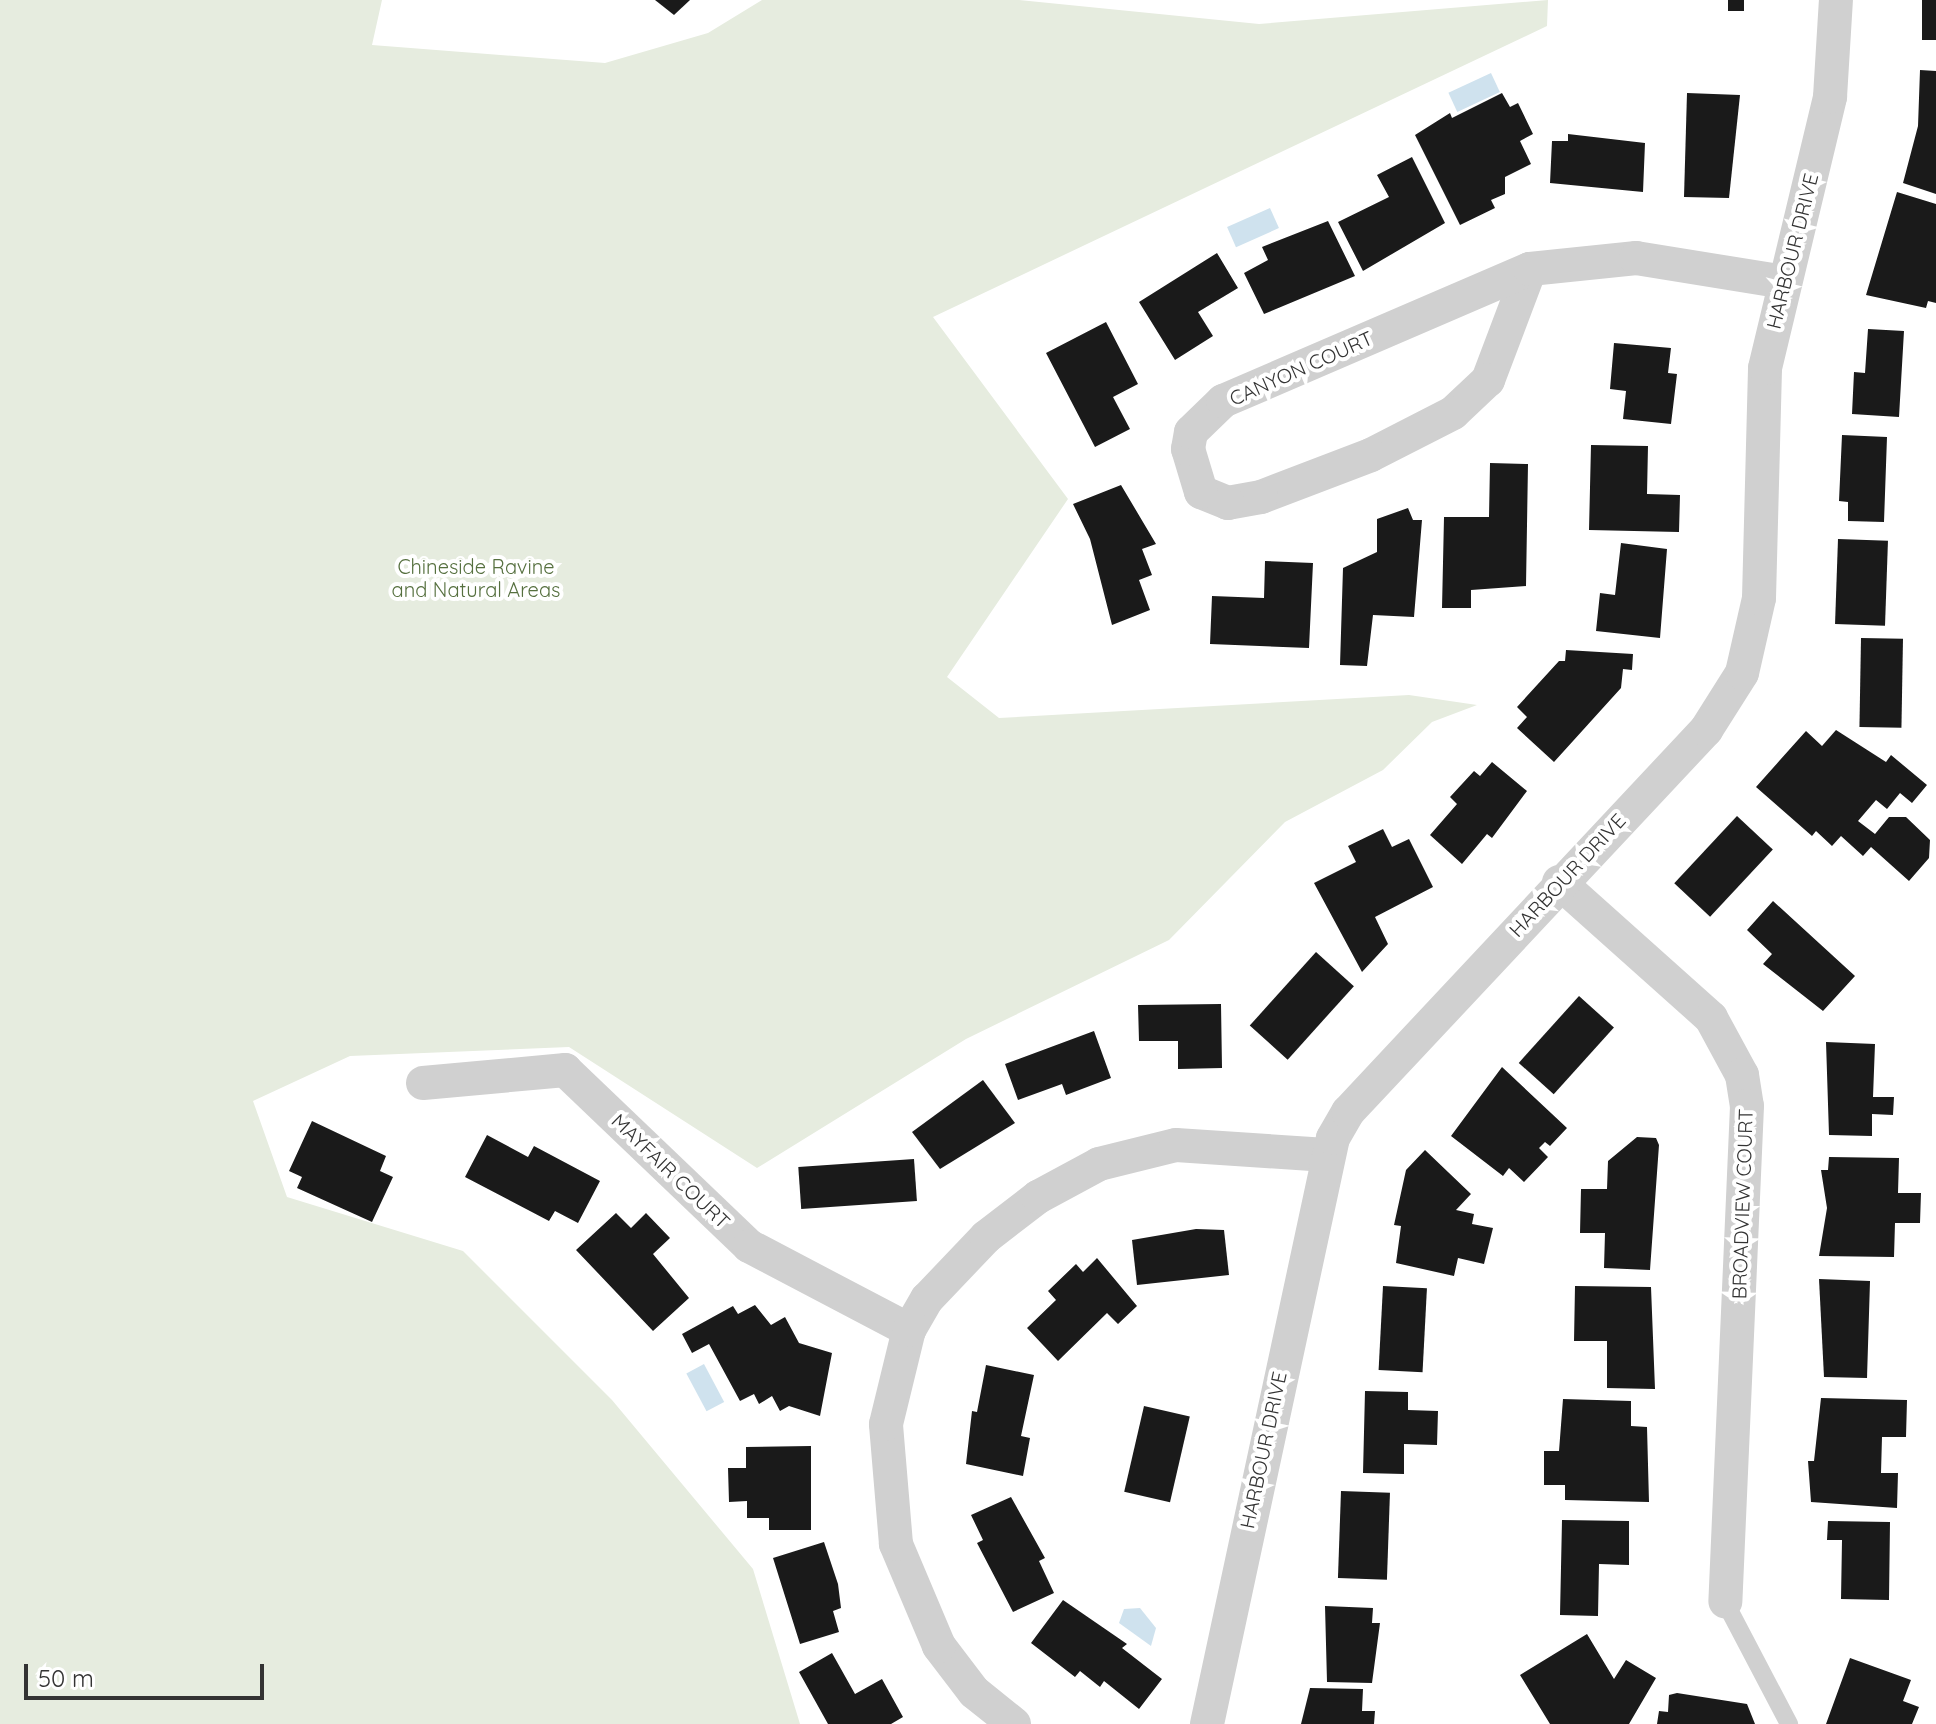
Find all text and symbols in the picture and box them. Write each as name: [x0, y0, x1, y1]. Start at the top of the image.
street label: HARBOUR DRIVE: [1761, 171, 1823, 331]
street label: CANYON COURT: [1226, 326, 1376, 410]
park label: Chineside Ravine and Natural Areas: [392, 554, 560, 601]
street label: HARBOUR DRIVE: [1504, 808, 1630, 942]
street label: MAYFAIR COURT: [607, 1108, 735, 1234]
street label: BROADVIEW COURT: [1727, 1108, 1757, 1300]
street label: HARBOUR DRIVE: [1235, 1369, 1291, 1531]
scale bar: [28, 1648, 268, 1698]
text: 50 m: [38, 1663, 94, 1693]

